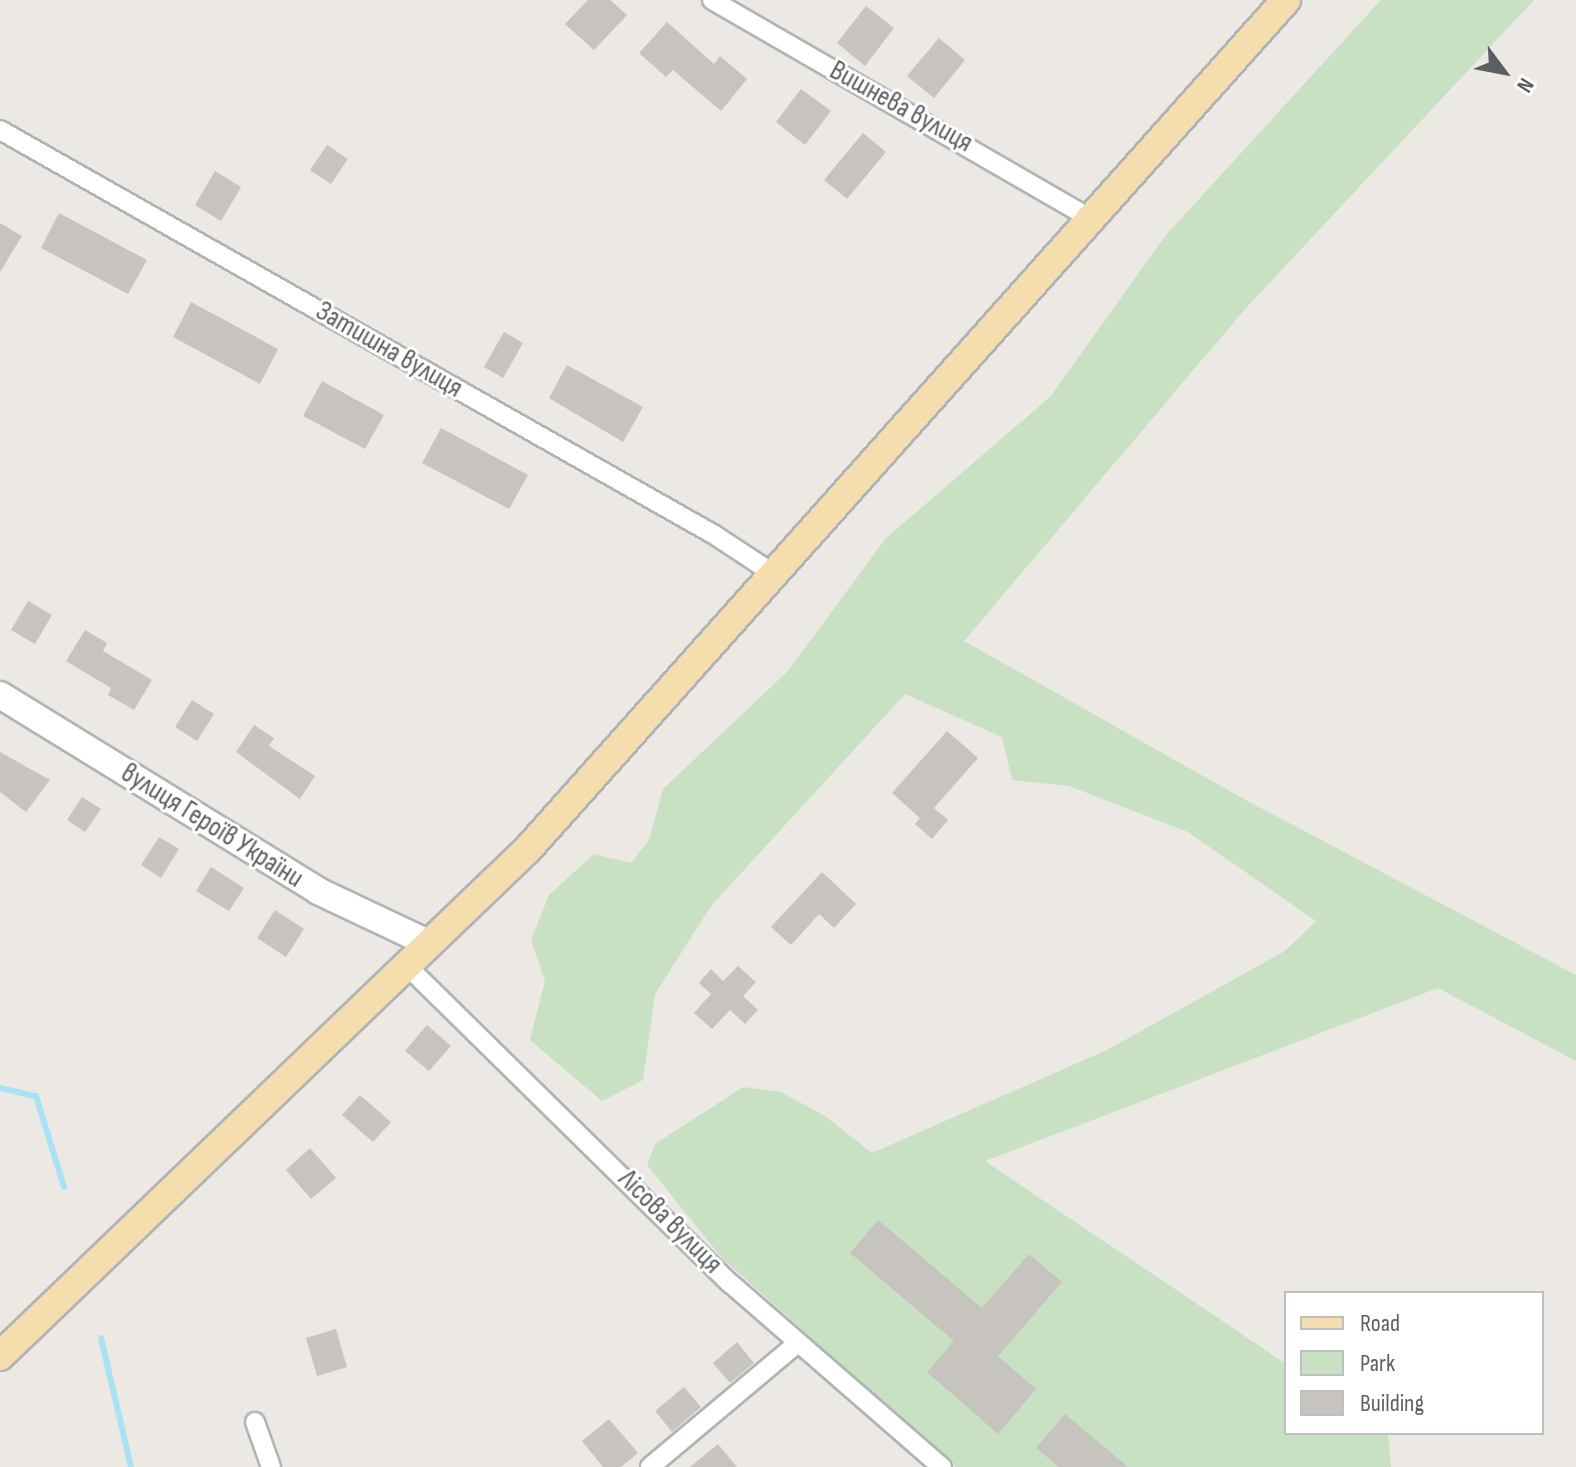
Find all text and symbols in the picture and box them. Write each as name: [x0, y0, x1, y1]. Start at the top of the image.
north arrow: [1464, 32, 1544, 112]
street label: Вишнева вулиця: [824, 54, 978, 160]
text: N: [1510, 73, 1539, 97]
street label: Затишна вулиця: [310, 294, 468, 406]
street label: вулиця Героїв України: [115, 757, 309, 895]
street label: Лісова вулиця: [611, 1163, 729, 1281]
legend: [1284, 1291, 1544, 1435]
text: Road: [1360, 1309, 1400, 1338]
text: Park: [1360, 1349, 1395, 1378]
text: Building: [1360, 1389, 1424, 1418]

